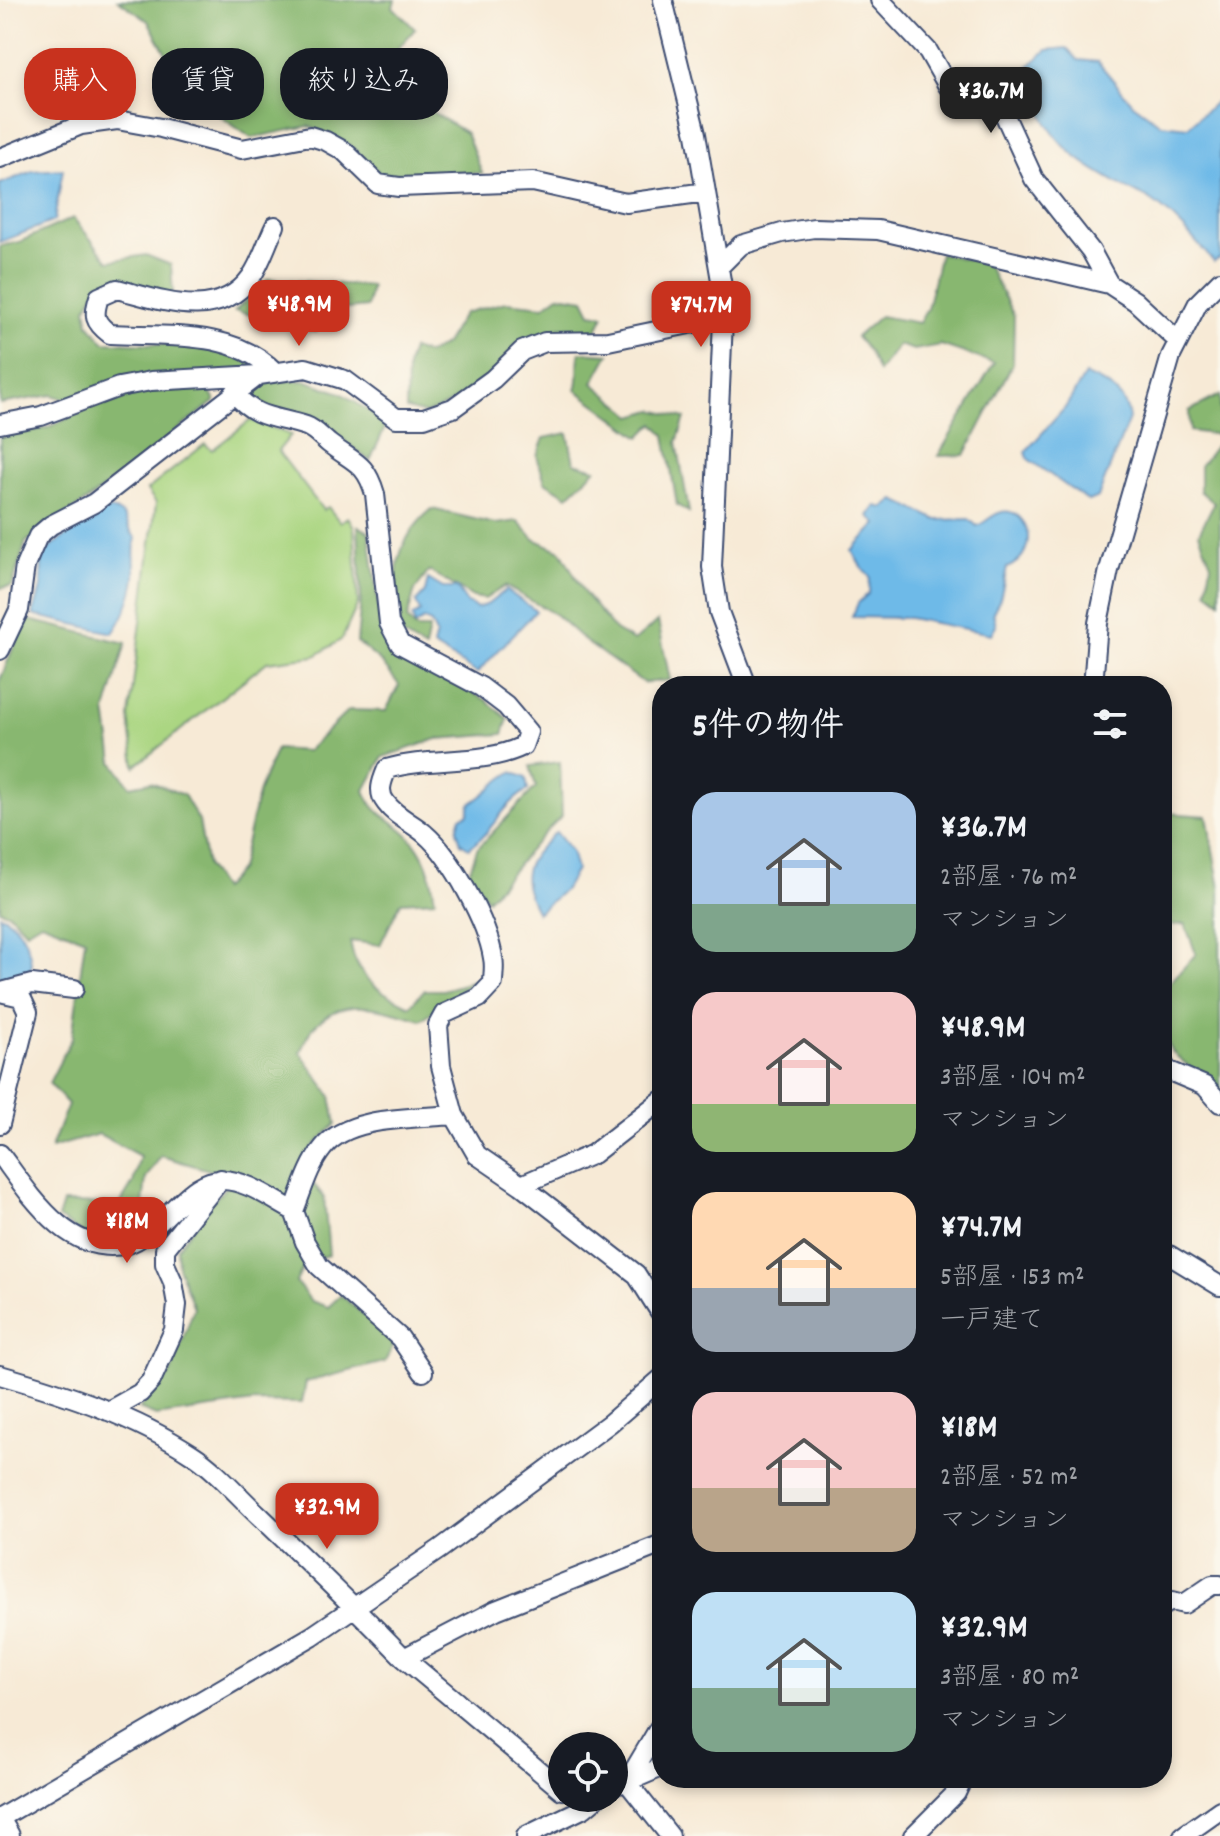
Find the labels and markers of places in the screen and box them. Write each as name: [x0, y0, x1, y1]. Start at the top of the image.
pin: ¥36.7M: [926, 67, 1056, 135]
pin: ¥48.9M: [234, 280, 364, 348]
pin: ¥74.7M: [636, 281, 766, 349]
pin: ¥18M: [80, 1197, 174, 1265]
pin: ¥32.9M: [262, 1483, 392, 1551]

